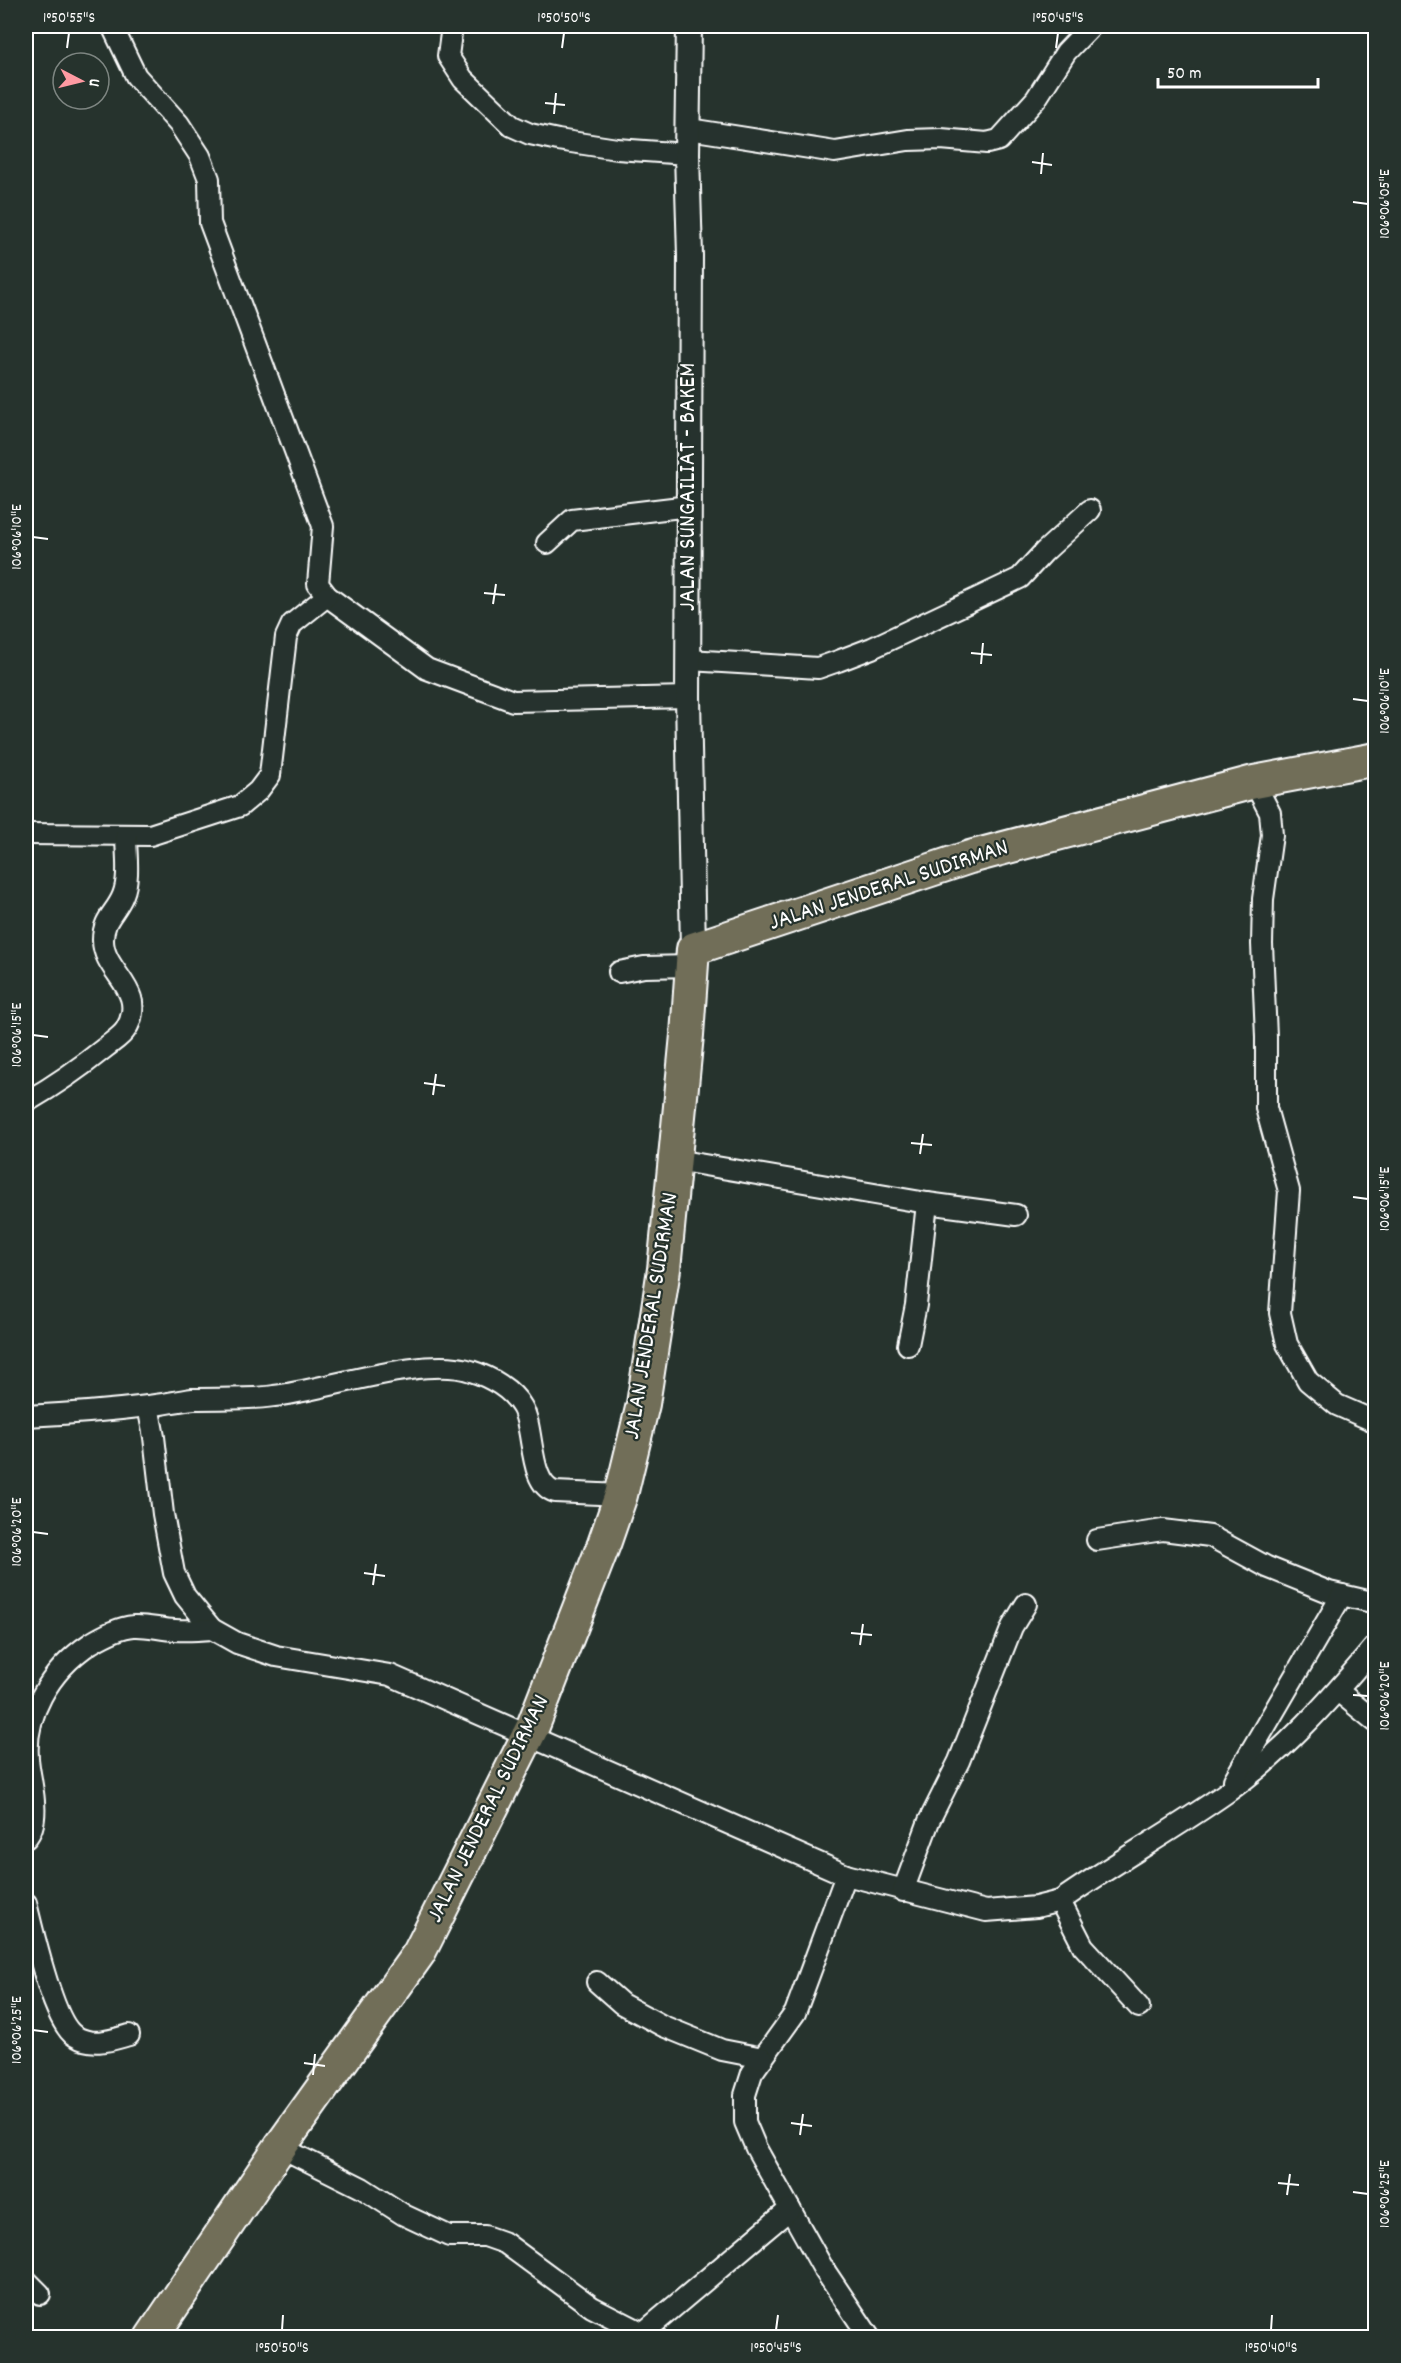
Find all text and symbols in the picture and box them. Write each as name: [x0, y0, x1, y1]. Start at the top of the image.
text: 1°50'55"S: [43, 8, 95, 30]
text: 1°50'50"S: [537, 8, 591, 30]
text: 1°50'45"S: [1032, 8, 1084, 30]
north arrow: [51, 51, 111, 111]
scale bar: [1158, 51, 1318, 89]
text: 50 m: [1167, 62, 1202, 87]
text: U: [81, 77, 105, 88]
text: 106°06'05"E: [1375, 169, 1397, 239]
street label: JALAN SUNGAILIAT - BAKEM: [672, 363, 706, 611]
text: 106°06'10"E: [7, 504, 29, 570]
text: 106°06'10"E: [1375, 668, 1397, 734]
street label: JALAN JENDERAL SUDIRMAN: [765, 831, 1013, 941]
text: 106°06'15"E: [7, 1003, 29, 1067]
text: 106°06'15"E: [1375, 1167, 1397, 1231]
street label: JALAN JENDERAL SUDIRMAN: [616, 1190, 688, 1442]
text: 106°06'20"E: [7, 1497, 29, 1567]
text: 106°06'20"E: [1375, 1661, 1397, 1731]
street label: JALAN JENDERAL SUDIRMAN: [419, 1689, 559, 1929]
text: 106°06'25"E: [7, 1996, 29, 2064]
text: 106°06'25"E: [1375, 2160, 1397, 2228]
text: 1°50'50"S: [255, 2338, 309, 2360]
text: 1°50'45"S: [750, 2338, 802, 2360]
text: 1°50'40"S: [1245, 2338, 1297, 2360]

